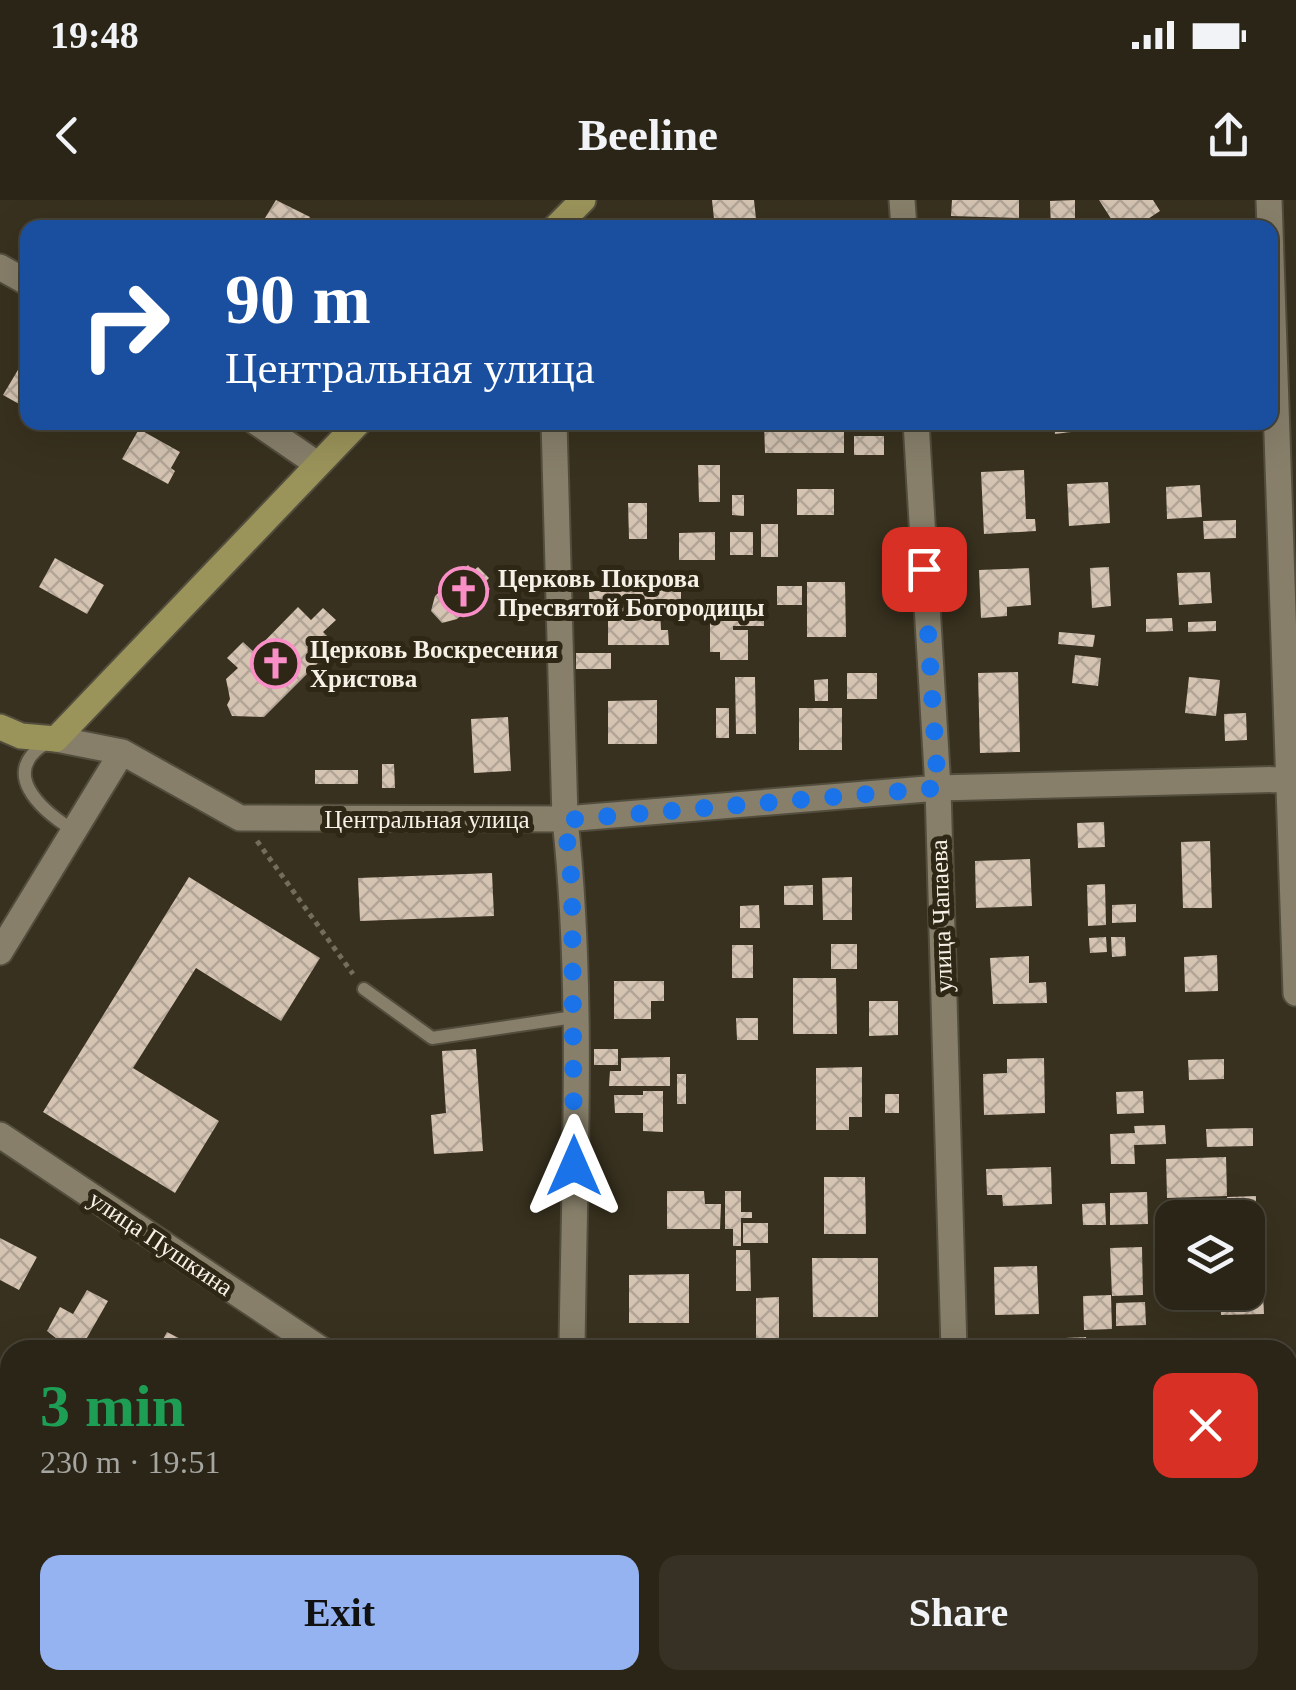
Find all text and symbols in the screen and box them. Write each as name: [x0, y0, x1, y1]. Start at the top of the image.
text: 19:48: [50, 14, 139, 56]
icon: back: [40, 108, 95, 163]
icon: share: [1201, 108, 1256, 163]
text: Beeline: [578, 110, 718, 160]
icon: right: [60, 260, 190, 390]
text: 90 m: [225, 261, 371, 338]
text: Центральная улица: [225, 343, 595, 393]
pin: [882, 527, 967, 612]
icon: arrive: [897, 542, 952, 597]
place label: Церковь Покрова Пресвятой Богородицы: [498, 565, 765, 621]
church icon: Церковь Покрова Пресвятой Богородицы: [437, 566, 489, 618]
place label: Церковь Воскресения Христова: [310, 636, 558, 692]
church icon: Церковь Воскресения Христова: [249, 637, 301, 689]
street label: Центральная улица: [324, 806, 530, 833]
street label: улица Чапаева: [925, 839, 957, 993]
position arrow: [522, 1114, 626, 1218]
street label: улица Пушкина: [84, 1185, 238, 1301]
map controls: [1155, 1200, 1265, 1310]
button: layers: [1155, 1200, 1265, 1310]
text: 3 min: [40, 1373, 185, 1439]
button: close: [1153, 1373, 1258, 1478]
text: 230 m · 19:51: [40, 1444, 220, 1480]
button: Exit: [40, 1555, 639, 1670]
button: Share: [659, 1555, 1258, 1670]

